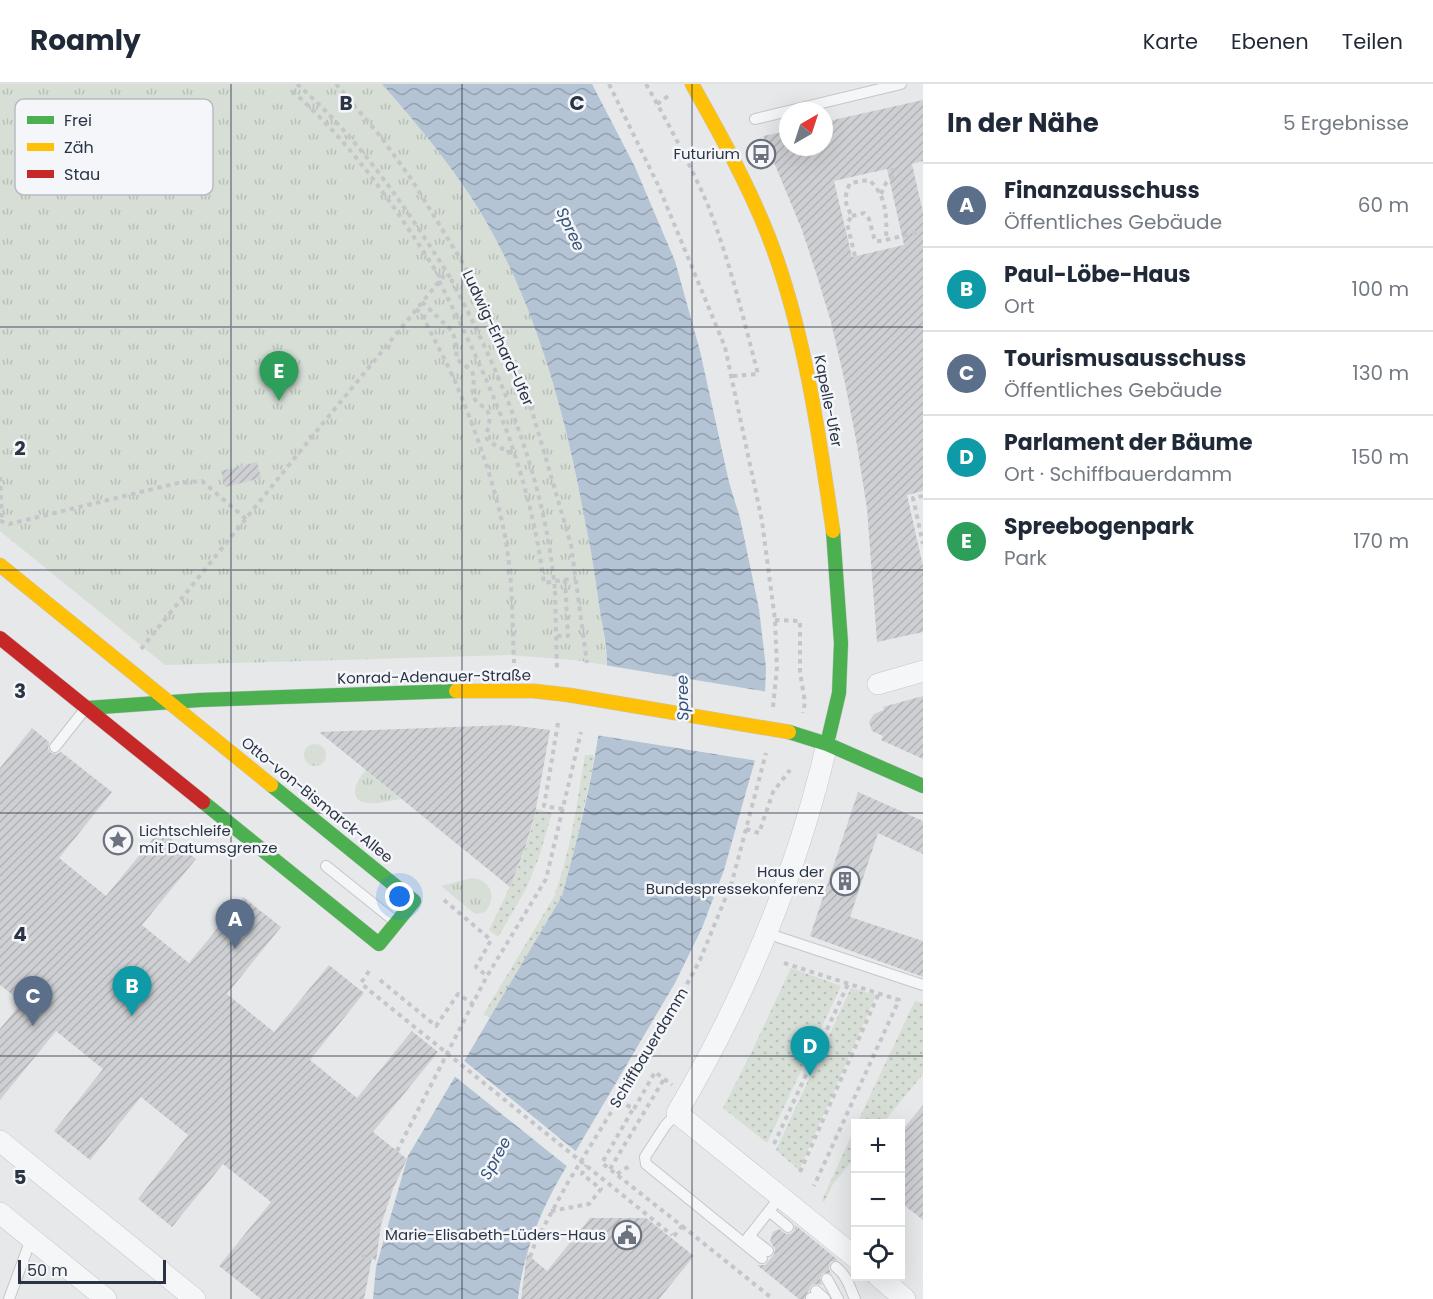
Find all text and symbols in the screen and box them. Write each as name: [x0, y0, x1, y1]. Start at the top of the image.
text: Roamly: [30, 21, 141, 60]
text: Karte: [1143, 27, 1198, 56]
text: Ebenen: [1231, 27, 1309, 56]
text: Teilen: [1342, 27, 1403, 56]
text: B: [339, 89, 353, 117]
text: C: [569, 89, 585, 117]
legend: [15, 99, 213, 195]
north arrow: [779, 102, 833, 156]
text: In der Nähe: [947, 105, 1099, 141]
text: Frei: [64, 109, 92, 132]
text: 5 Ergebnisse: [1283, 109, 1409, 137]
text: Zäh: [64, 136, 94, 159]
bus stop icon: Futurium: [745, 138, 777, 170]
place label: Futurium: [673, 143, 740, 164]
text: Stau: [64, 163, 100, 186]
text: Finanzausschuss: [1004, 175, 1200, 206]
text: A: [959, 191, 974, 219]
text: 60 m: [1358, 191, 1409, 219]
water label: Spree: [550, 204, 591, 255]
text: Öffentliches Gebäude: [1004, 208, 1222, 236]
text: Paul-Löbe-Haus: [1004, 259, 1191, 290]
street label: Ludwig-Erhard-Ufer: [458, 266, 539, 409]
text: B: [960, 275, 973, 303]
text: 100 m: [1352, 275, 1409, 303]
text: Ort: [1004, 292, 1034, 320]
text: Tourismusausschuss: [1004, 343, 1246, 374]
pin: E: [260, 352, 298, 401]
street label: Kapelle-Ufer: [809, 353, 848, 449]
text: C: [959, 359, 974, 387]
text: 130 m: [1352, 359, 1409, 387]
text: Öffentliches Gebäude: [1004, 376, 1222, 404]
text: Parlament der Bäume: [1004, 427, 1252, 458]
text: 2: [14, 434, 26, 462]
text: D: [959, 443, 974, 471]
text: 150 m: [1352, 443, 1409, 471]
text: Ort · Schiffbauerdamm: [1004, 460, 1232, 488]
text: Spreebogenpark: [1004, 511, 1194, 542]
text: E: [961, 527, 972, 555]
text: 170 m: [1353, 527, 1409, 555]
text: Park: [1004, 544, 1047, 572]
street label: Konrad-Adenauer-Straße: [337, 664, 531, 689]
water label: Spree: [671, 675, 694, 721]
text: 3: [14, 677, 26, 705]
street label: Otto-von-Bismarck-Allee: [237, 732, 398, 867]
place label: Lichtschleife mit Datumsgrenze: [139, 820, 277, 858]
place icon: Lichtschleife mit Datumsgrenze: [102, 824, 134, 856]
place label: Haus der Bundespressekonferenz: [646, 861, 824, 899]
building icon: Haus der Bundespressekonferenz: [829, 865, 861, 897]
your location: [385, 882, 414, 911]
pin: A: [216, 900, 254, 949]
text: 4: [13, 920, 27, 948]
pin: B: [112, 966, 152, 1016]
pin: C: [14, 976, 52, 1026]
street label: Schiffbauerdamm: [604, 984, 693, 1112]
pin: D: [790, 1026, 830, 1076]
map controls: [851, 1119, 905, 1281]
button: +: [851, 1119, 905, 1173]
water label: Spree: [474, 1133, 517, 1184]
text: 5: [14, 1163, 27, 1191]
button: −: [851, 1173, 905, 1227]
public building icon: Marie-Elisabeth-Lüders-Haus: [611, 1219, 643, 1251]
place label: Marie-Elisabeth-Lüders-Haus: [385, 1224, 606, 1245]
button: locate: [851, 1227, 905, 1281]
scale bar: [18, 1257, 166, 1284]
text: 50 m: [27, 1259, 68, 1282]

